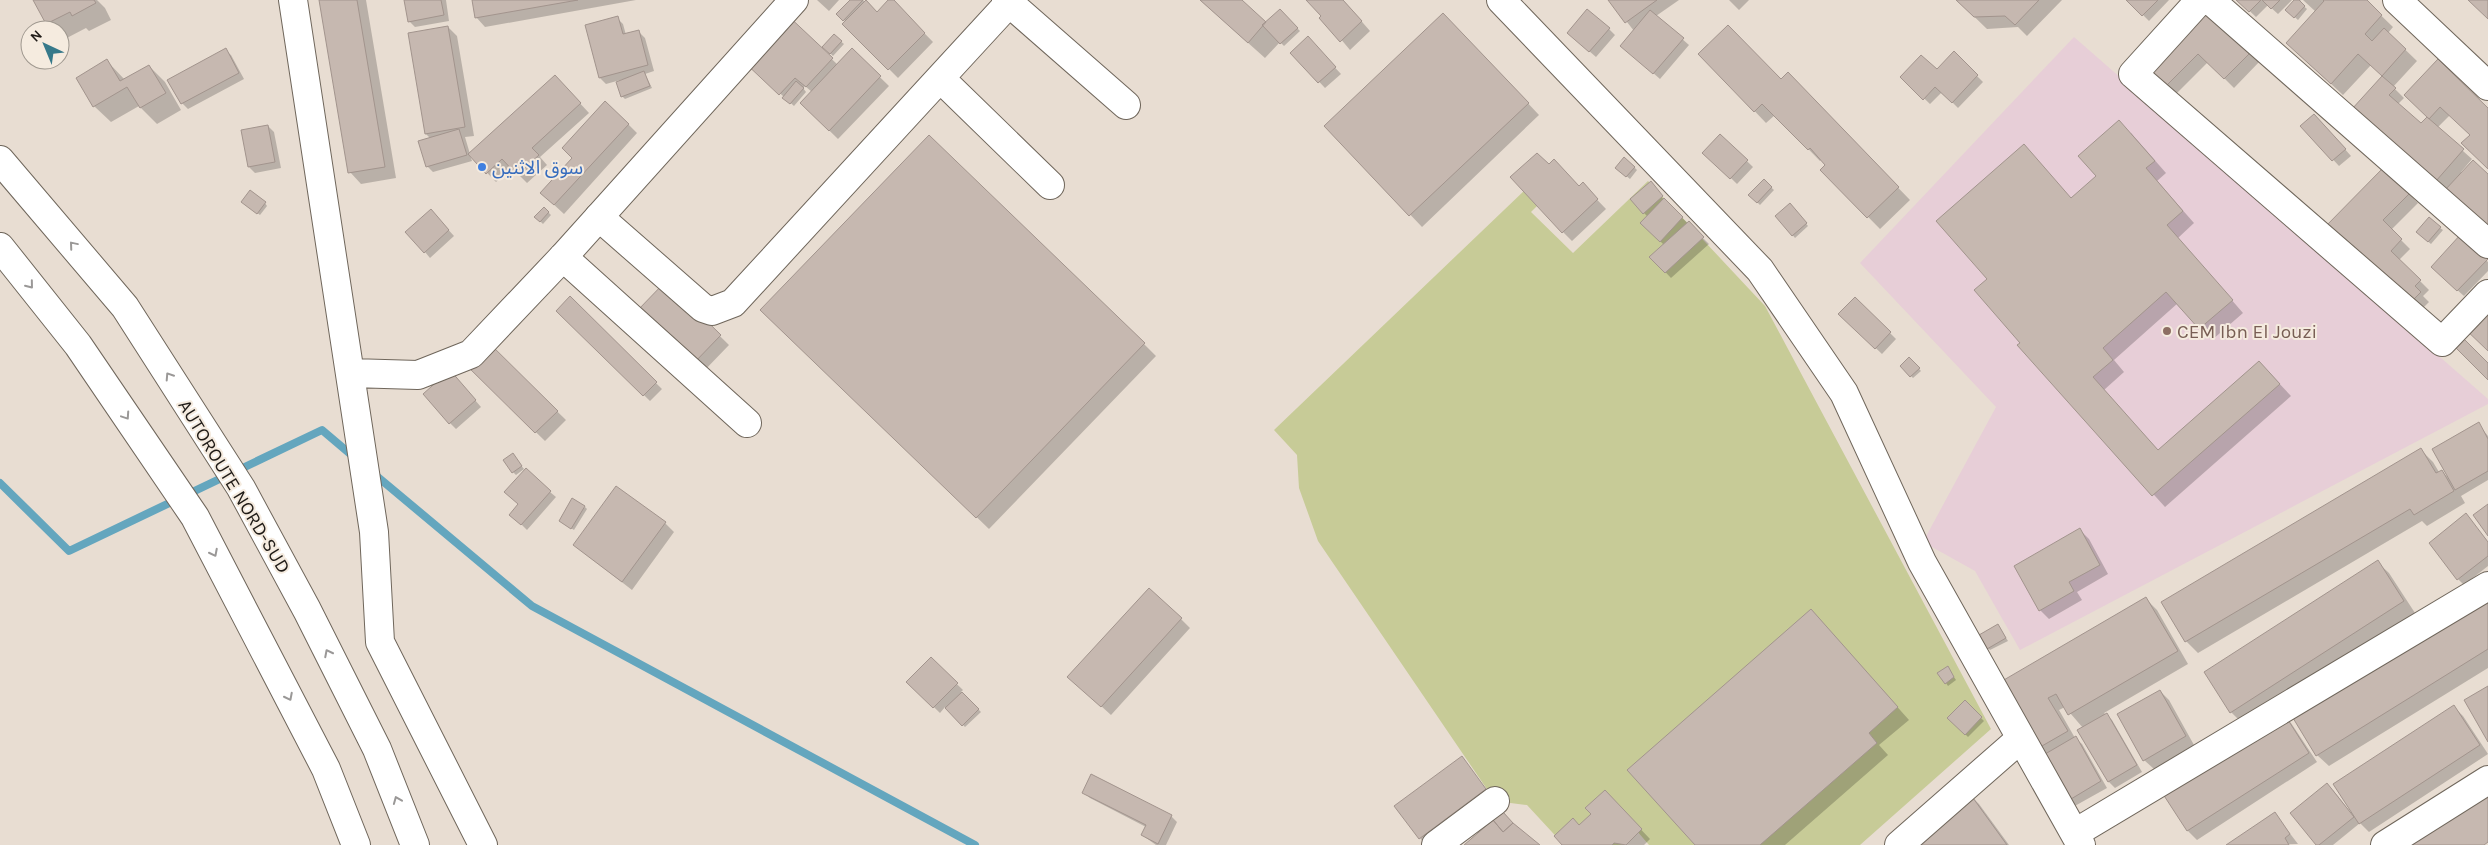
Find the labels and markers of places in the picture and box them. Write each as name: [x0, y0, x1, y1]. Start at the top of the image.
place label: ﺳﻮق اﻻﺛﻨﻴﻦ: [492, 157, 583, 179]
marker: ﺳﻮق اﻻﺛﻨﻴﻦ: [476, 161, 488, 173]
place label: CEM Ibn El Jouzi: [2177, 321, 2317, 343]
marker: CEM Ibn El Jouzi: [2161, 325, 2173, 337]

